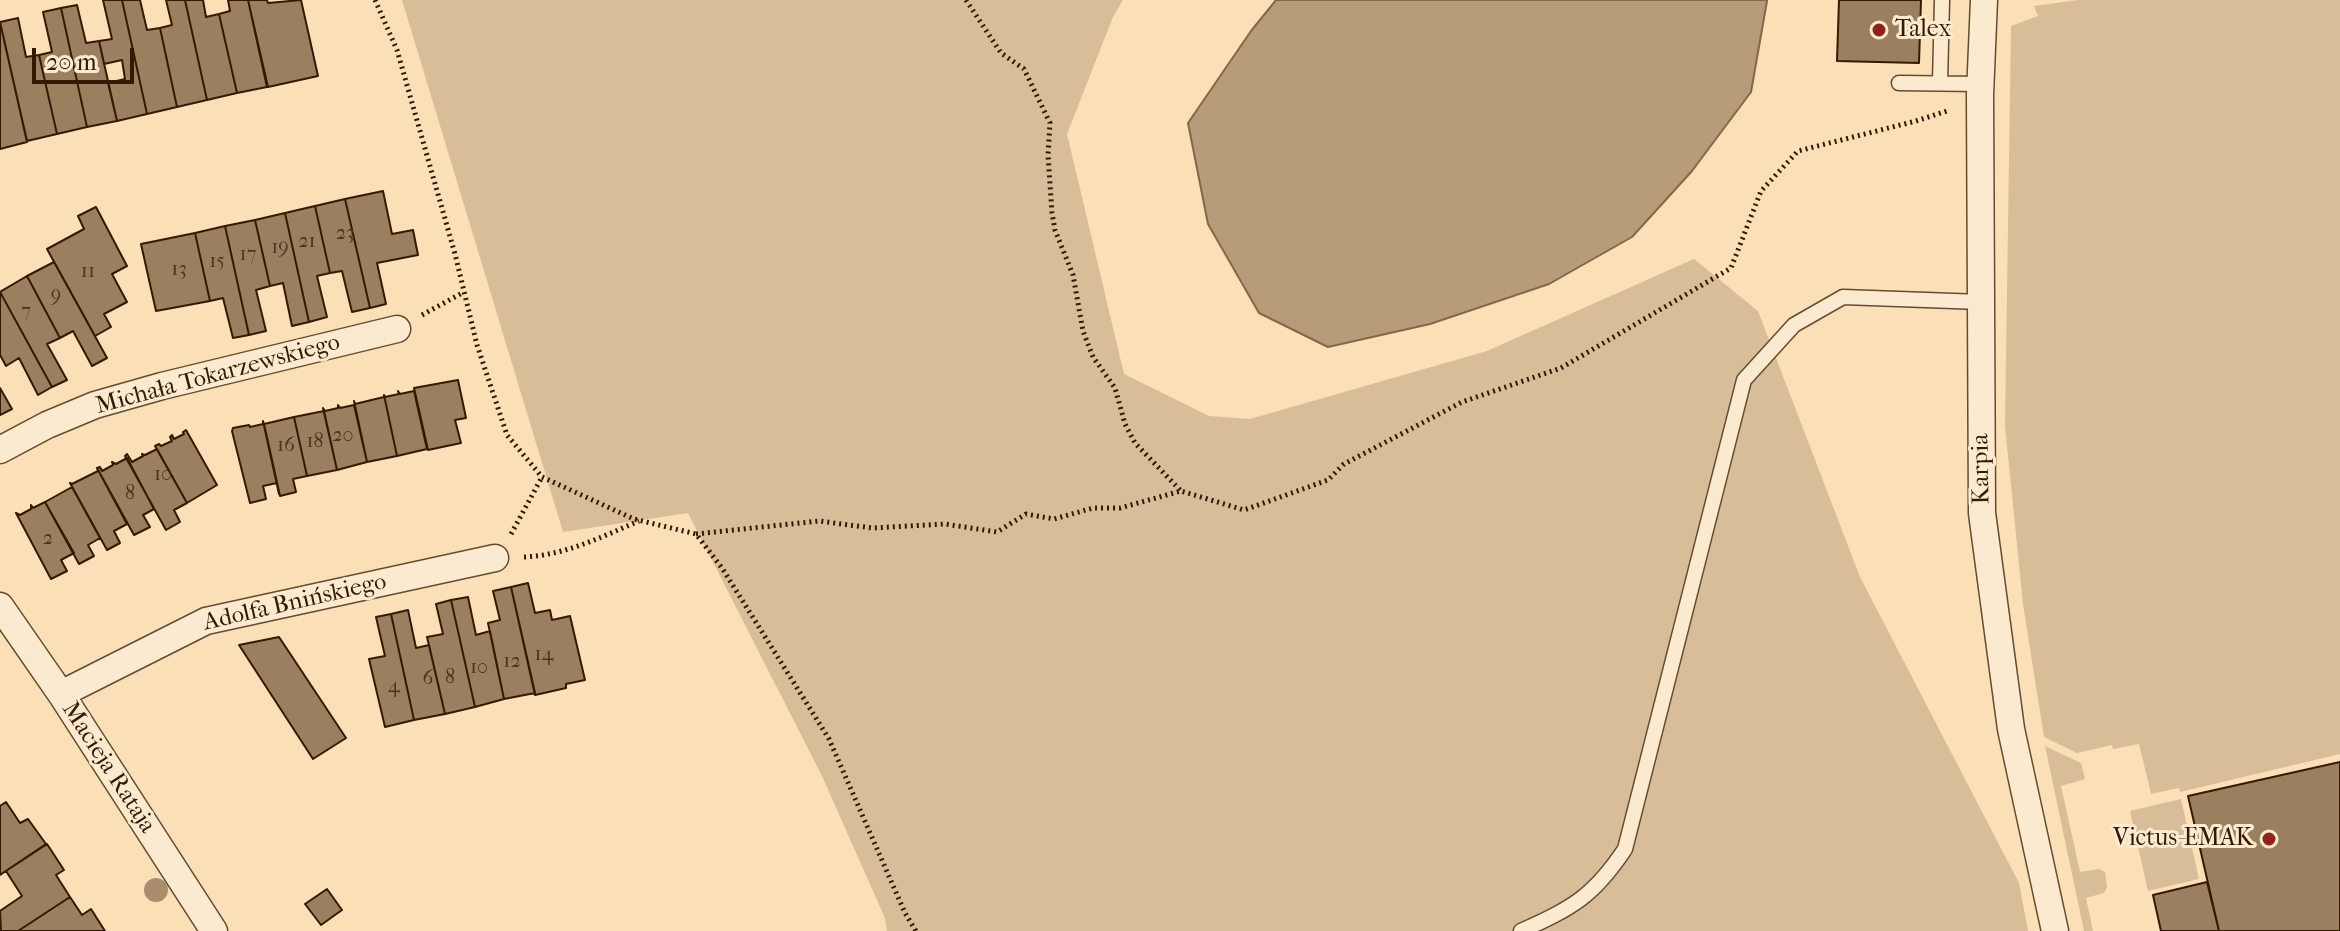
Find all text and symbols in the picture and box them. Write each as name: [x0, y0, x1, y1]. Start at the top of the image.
place label: Talex: [1895, 16, 1951, 44]
marker: Talex: [1870, 21, 1888, 39]
scale bar: [36, 32, 138, 82]
text: 20 m: [46, 48, 97, 76]
house number: 23: [336, 222, 354, 246]
house number: 21: [298, 230, 316, 254]
house number: 19: [271, 236, 289, 260]
house number: 17: [240, 243, 256, 267]
house number: 15: [209, 250, 225, 274]
house number: 13: [171, 258, 187, 282]
house number: 11: [81, 260, 95, 284]
house number: 9: [51, 284, 61, 308]
house number: 7: [21, 300, 31, 324]
street label: Michała Tokarzewskiego: [93, 329, 343, 421]
house number: 20: [332, 424, 354, 448]
house number: 18: [306, 430, 324, 454]
street label: Karpia: [1967, 433, 1997, 505]
house number: 16: [277, 434, 295, 458]
house number: 10: [154, 463, 172, 487]
house number: 8: [125, 482, 135, 506]
house number: 2: [43, 527, 53, 551]
street label: Adolfa Bnińskiego: [201, 568, 389, 638]
house number: 14: [535, 643, 553, 667]
house number: 12: [503, 650, 521, 674]
house number: 10: [470, 656, 488, 680]
house number: 8: [445, 666, 455, 690]
house number: 6: [423, 667, 433, 691]
house number: 4: [388, 675, 400, 699]
street label: Macieja Rataja: [55, 697, 161, 839]
place label: Victus-EMAK: [2113, 825, 2253, 853]
marker: Victus-EMAK: [2260, 830, 2278, 848]

